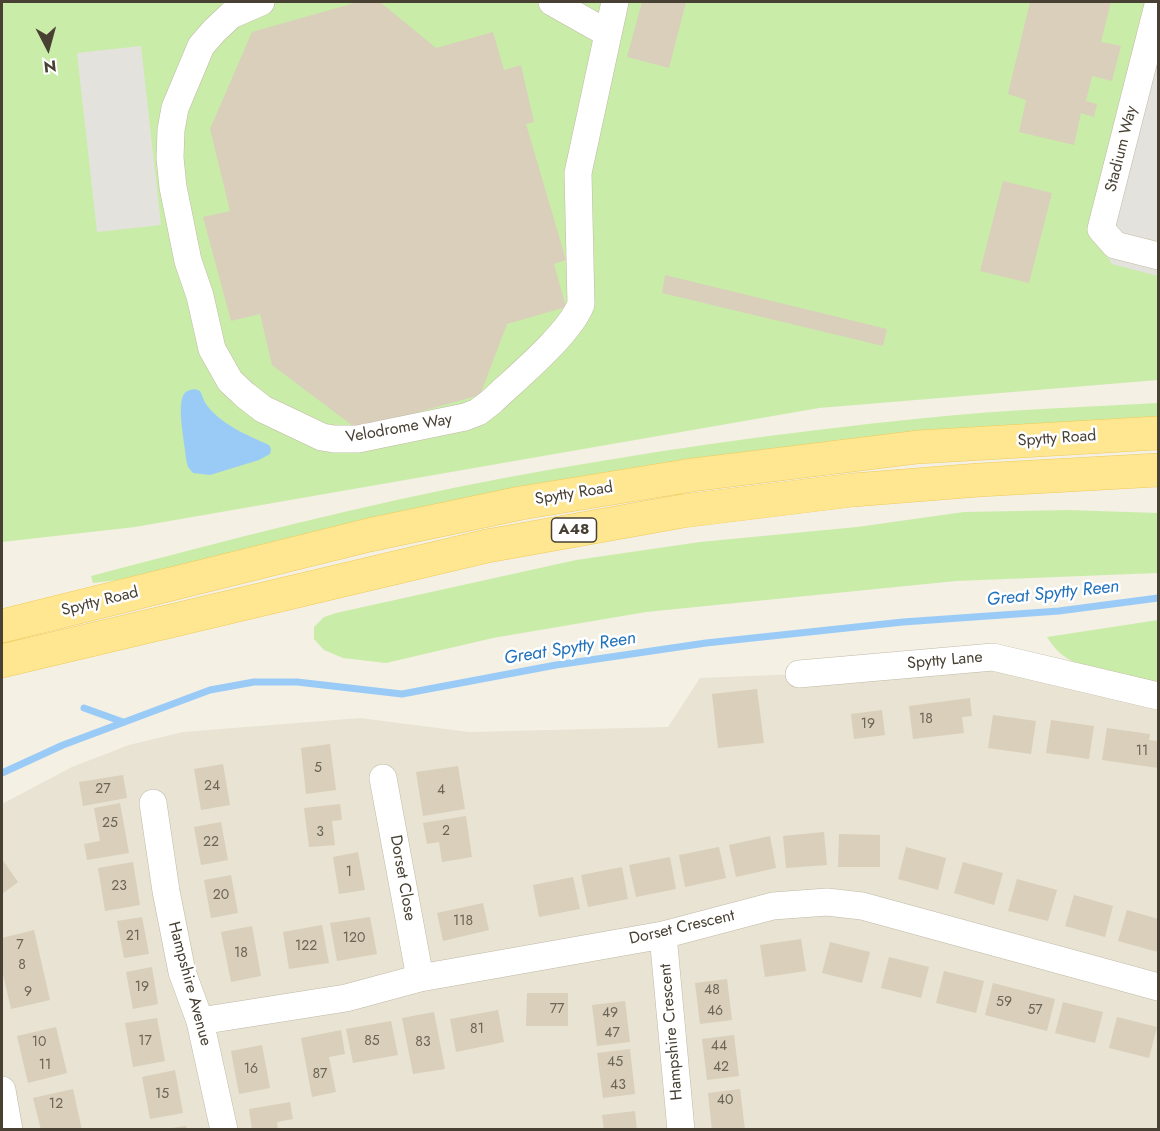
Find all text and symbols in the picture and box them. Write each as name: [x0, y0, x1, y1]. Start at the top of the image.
north arrow: [18, 18, 78, 78]
text: N: [42, 54, 57, 79]
street label: Stadium Way: [1102, 104, 1142, 194]
street label: Velodrome Way: [344, 410, 454, 448]
street label: Spytty Road: [1017, 427, 1097, 451]
street label: Spytty Road: [534, 478, 614, 510]
road number: A48: [552, 518, 596, 542]
water label: Great Spytty Reen: [986, 576, 1120, 612]
street label: Spytty Road: [59, 583, 141, 621]
water label: Great Spytty Reen: [503, 628, 637, 670]
street label: Spytty Lane: [906, 648, 984, 674]
house number: 18: [919, 712, 933, 728]
house number: 19: [861, 717, 875, 733]
house number: 11: [1136, 744, 1148, 760]
house number: 5: [314, 761, 322, 777]
house number: 24: [204, 779, 220, 795]
house number: 27: [95, 782, 111, 798]
house number: 4: [437, 783, 445, 799]
house number: 25: [102, 816, 118, 832]
house number: 2: [442, 824, 450, 840]
house number: 3: [316, 825, 324, 841]
street label: Dorset Close: [385, 834, 419, 922]
house number: 22: [203, 835, 219, 851]
house number: 1: [346, 865, 352, 881]
house number: 23: [111, 879, 127, 895]
house number: 20: [213, 888, 229, 904]
street label: Dorset Crescent: [627, 907, 737, 949]
house number: 118: [453, 914, 473, 930]
street label: Hampshire Avenue: [163, 920, 215, 1048]
house number: 21: [126, 929, 140, 945]
house number: 120: [343, 931, 365, 947]
house number: 7: [16, 938, 24, 954]
house number: 122: [295, 939, 317, 955]
house number: 18: [234, 946, 248, 962]
house number: 8: [18, 958, 26, 974]
street label: Hampshire Crescent: [656, 963, 688, 1101]
house number: 19: [135, 980, 149, 996]
house number: 48: [704, 983, 720, 999]
house number: 9: [24, 985, 32, 1001]
house number: 59: [996, 995, 1012, 1011]
house number: 77: [550, 1002, 564, 1018]
house number: 57: [1027, 1003, 1043, 1019]
house number: 46: [707, 1004, 723, 1020]
house number: 49: [602, 1006, 618, 1022]
house number: 81: [470, 1022, 484, 1038]
house number: 47: [604, 1026, 620, 1042]
house number: 17: [138, 1034, 152, 1050]
house number: 85: [364, 1034, 380, 1050]
house number: 10: [32, 1035, 46, 1051]
house number: 83: [415, 1035, 431, 1051]
house number: 44: [711, 1039, 727, 1055]
house number: 45: [607, 1055, 623, 1071]
house number: 11: [39, 1058, 51, 1074]
house number: 42: [713, 1060, 729, 1076]
house number: 16: [244, 1062, 258, 1078]
house number: 87: [313, 1067, 327, 1083]
house number: 43: [610, 1078, 626, 1094]
house number: 15: [155, 1087, 169, 1103]
house number: 40: [717, 1093, 733, 1109]
house number: 12: [49, 1097, 63, 1113]

